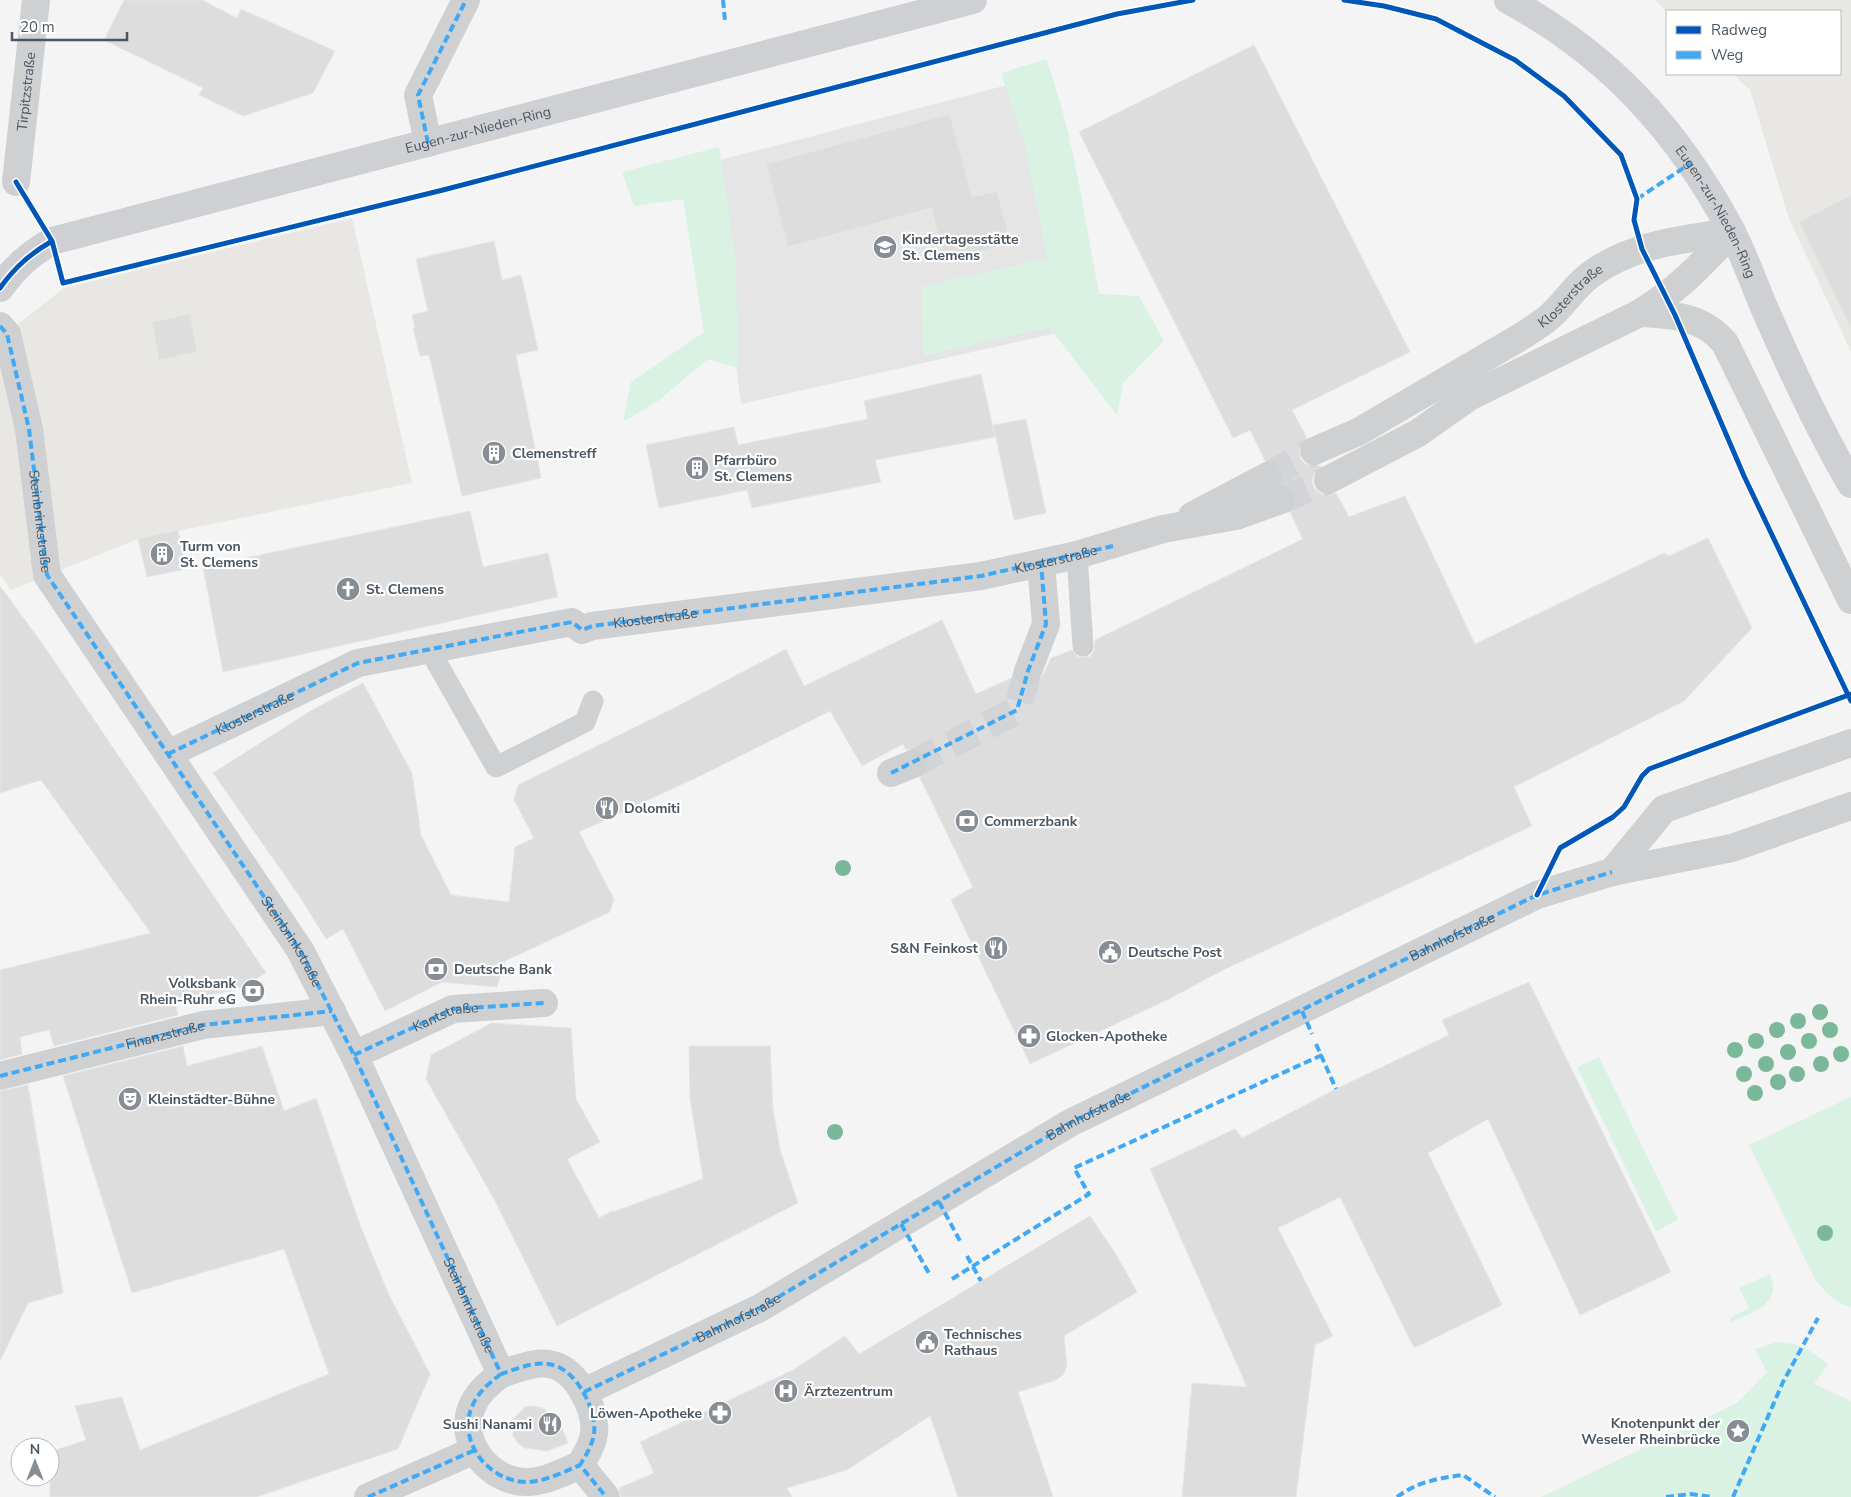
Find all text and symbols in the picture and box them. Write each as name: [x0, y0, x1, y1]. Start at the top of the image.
scale bar: [12, 10, 128, 42]
legend: [1666, 10, 1841, 75]
text: 20 m: [20, 17, 55, 37]
text: Radweg: [1711, 20, 1767, 40]
text: Weg: [1711, 45, 1743, 65]
street label: Tirpitzstraße: [12, 51, 40, 132]
street label: Eugen-zur-Nieden-Ring: [403, 101, 553, 158]
street label: Eugen-zur-Nieden-Ring: [1671, 141, 1761, 281]
place label: Kindertagesstätte St. Clemens: [902, 230, 1019, 265]
school or university icon: Kindertagesstätte St. Clemens: [872, 234, 898, 260]
street label: Klosterstraße: [1534, 259, 1606, 332]
building icon: Clemenstreff: [481, 440, 507, 466]
place label: Clemenstreff: [512, 444, 597, 463]
place label: Pfarrbüro St. Clemens: [714, 451, 792, 486]
building icon: Pfarrbüro St. Clemens: [684, 455, 710, 481]
street label: Steinbrinkstraße: [25, 469, 56, 574]
place label: Turm von St. Clemens: [180, 537, 258, 572]
street label: Klosterstraße: [1013, 540, 1100, 578]
building icon: Turm von St. Clemens: [149, 541, 175, 567]
church icon: St. Clemens: [335, 576, 361, 602]
place label: St. Clemens: [366, 580, 444, 599]
street label: Klosterstraße: [612, 603, 698, 633]
street label: Klosterstraße: [212, 686, 297, 739]
restaurant icon: Dolomiti: [594, 795, 620, 821]
place label: Dolomiti: [624, 799, 680, 818]
bank icon: Commerzbank: [954, 808, 980, 834]
place label: Commerzbank: [984, 812, 1078, 831]
street label: Steinbrinkstraße: [257, 892, 327, 990]
street label: Bahnhofstraße: [1406, 908, 1498, 966]
restaurant icon: S&N Feinkost: [983, 935, 1009, 961]
place label: S&N Feinkost: [890, 939, 979, 958]
public building icon: Deutsche Post: [1097, 939, 1123, 965]
place label: Deutsche Post: [1128, 943, 1222, 962]
bank icon: Deutsche Bank: [423, 956, 449, 982]
place label: Deutsche Bank: [454, 960, 552, 979]
place label: Volksbank Rhein-Ruhr eG: [140, 974, 236, 1009]
bank icon: Volksbank Rhein-Ruhr eG: [240, 978, 266, 1004]
street label: Kantstraße: [409, 998, 479, 1036]
street label: Finanzstraße: [123, 1016, 206, 1054]
pharmacy icon: Glocken-Apotheke: [1016, 1023, 1042, 1049]
place label: Glocken-Apotheke: [1046, 1027, 1168, 1046]
street label: Bahnhofstraße: [1042, 1085, 1134, 1145]
theatre icon: Kleinstädter-Bühne: [117, 1086, 143, 1112]
place label: Kleinstädter-Bühne: [148, 1090, 276, 1109]
street label: Steinbrinkstraße: [439, 1254, 499, 1356]
street label: Bahnhofstraße: [692, 1288, 784, 1347]
place label: Technisches Rathaus: [944, 1325, 1022, 1360]
public building icon: Technisches Rathaus: [914, 1329, 940, 1355]
hospital icon: Ärztezentrum: [773, 1378, 799, 1404]
place label: Ärztezentrum: [804, 1382, 893, 1401]
pharmacy icon: Löwen-Apotheke: [707, 1400, 733, 1426]
place label: Löwen-Apotheke: [590, 1404, 702, 1423]
restaurant icon: Sushi Nanami: [537, 1411, 563, 1437]
place label: Knotenpunkt der Weseler Rheinbrücke: [1581, 1414, 1721, 1449]
place label: Sushi Nanami: [443, 1415, 532, 1434]
place icon: Knotenpunkt der Weseler Rheinbrücke: [1725, 1418, 1751, 1444]
north arrow: [10, 1437, 60, 1487]
text: N: [30, 1440, 40, 1459]

